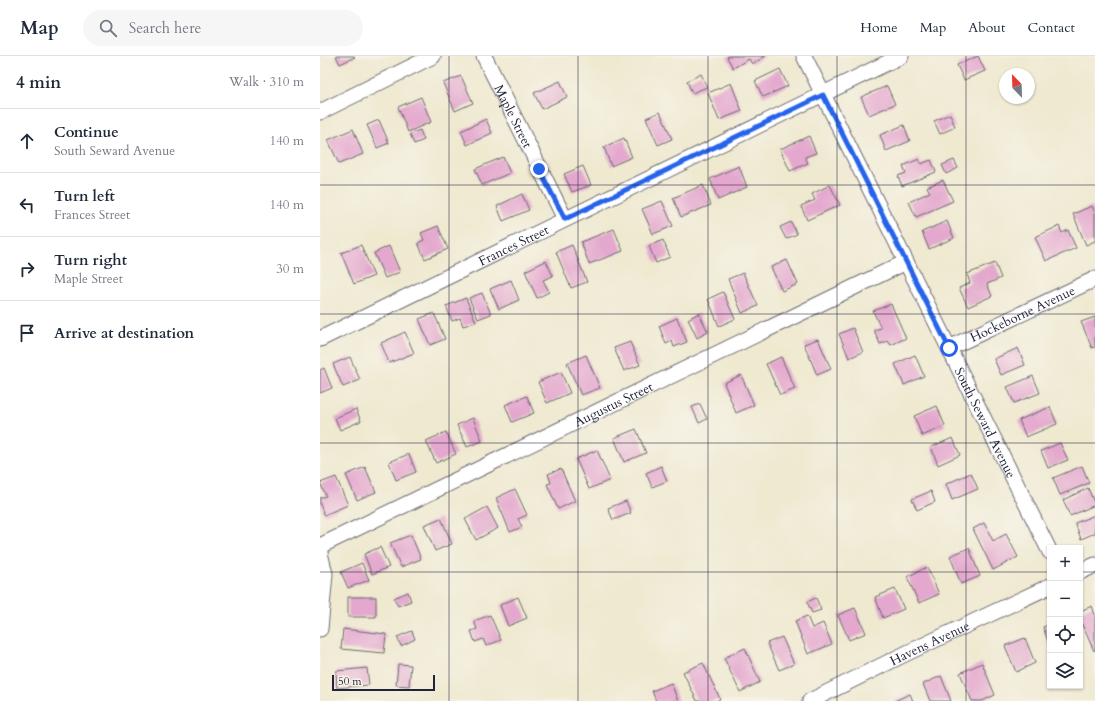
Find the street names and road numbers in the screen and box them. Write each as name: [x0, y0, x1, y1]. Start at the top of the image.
street label: Maple Street: [490, 82, 536, 151]
street label: Frances Street: [476, 221, 552, 271]
street label: Hockeborne Avenue: [967, 282, 1078, 347]
street label: South Seward Avenue: [950, 365, 1020, 481]
street label: Augustus Street: [571, 378, 656, 431]
street label: Havens Avenue: [887, 617, 973, 670]

